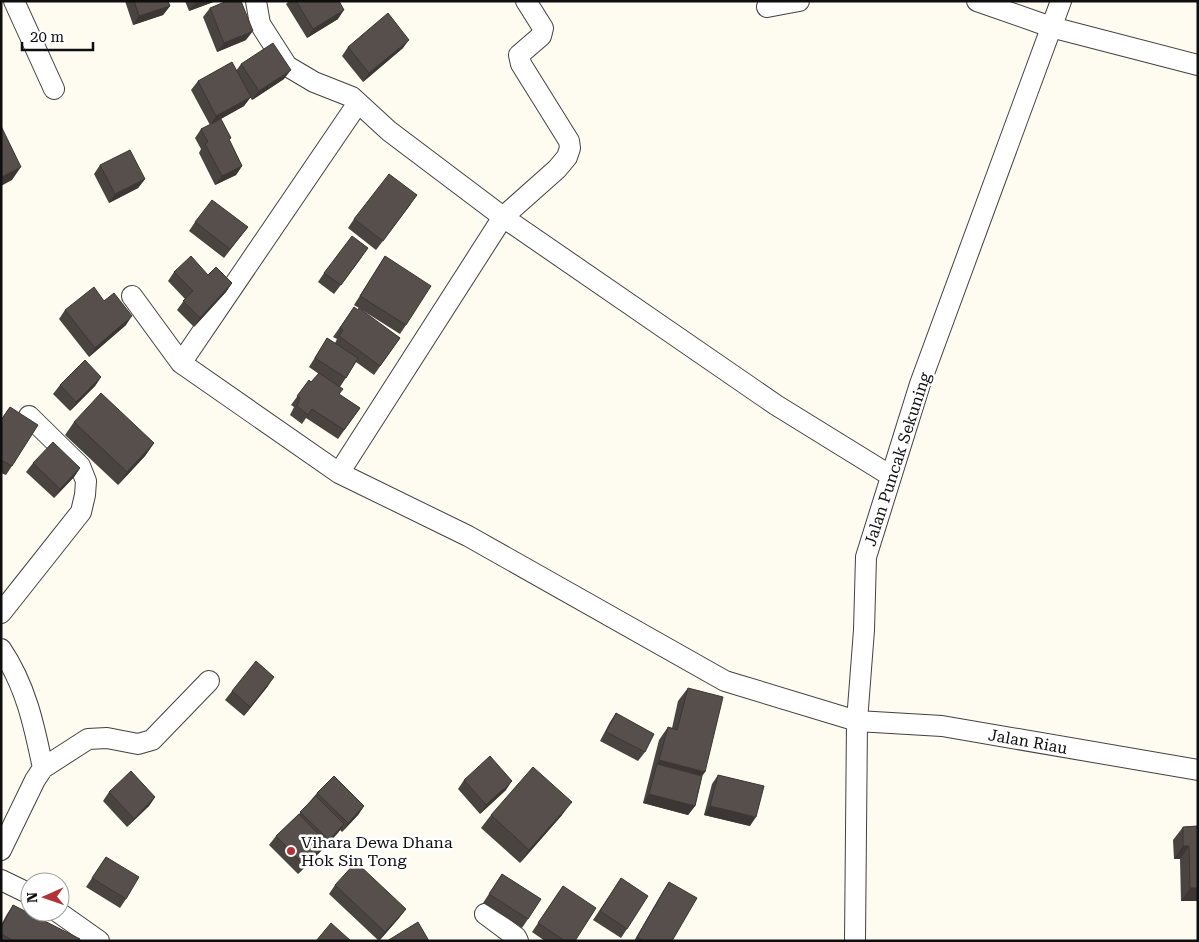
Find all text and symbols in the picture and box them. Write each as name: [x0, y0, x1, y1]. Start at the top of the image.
scale bar: [22, 20, 94, 52]
text: 20 m: [30, 28, 65, 46]
street label: Jalan Puncak Sekuning: [860, 369, 935, 548]
street label: Jalan Riau: [987, 725, 1069, 758]
place label: Vihara Dewa Dhana Hok Sin Tong: [301, 833, 453, 870]
marker: Vihara Dewa Dhana Hok Sin Tong: [285, 845, 297, 857]
north arrow: [20, 872, 70, 922]
text: N: [24, 892, 40, 903]

